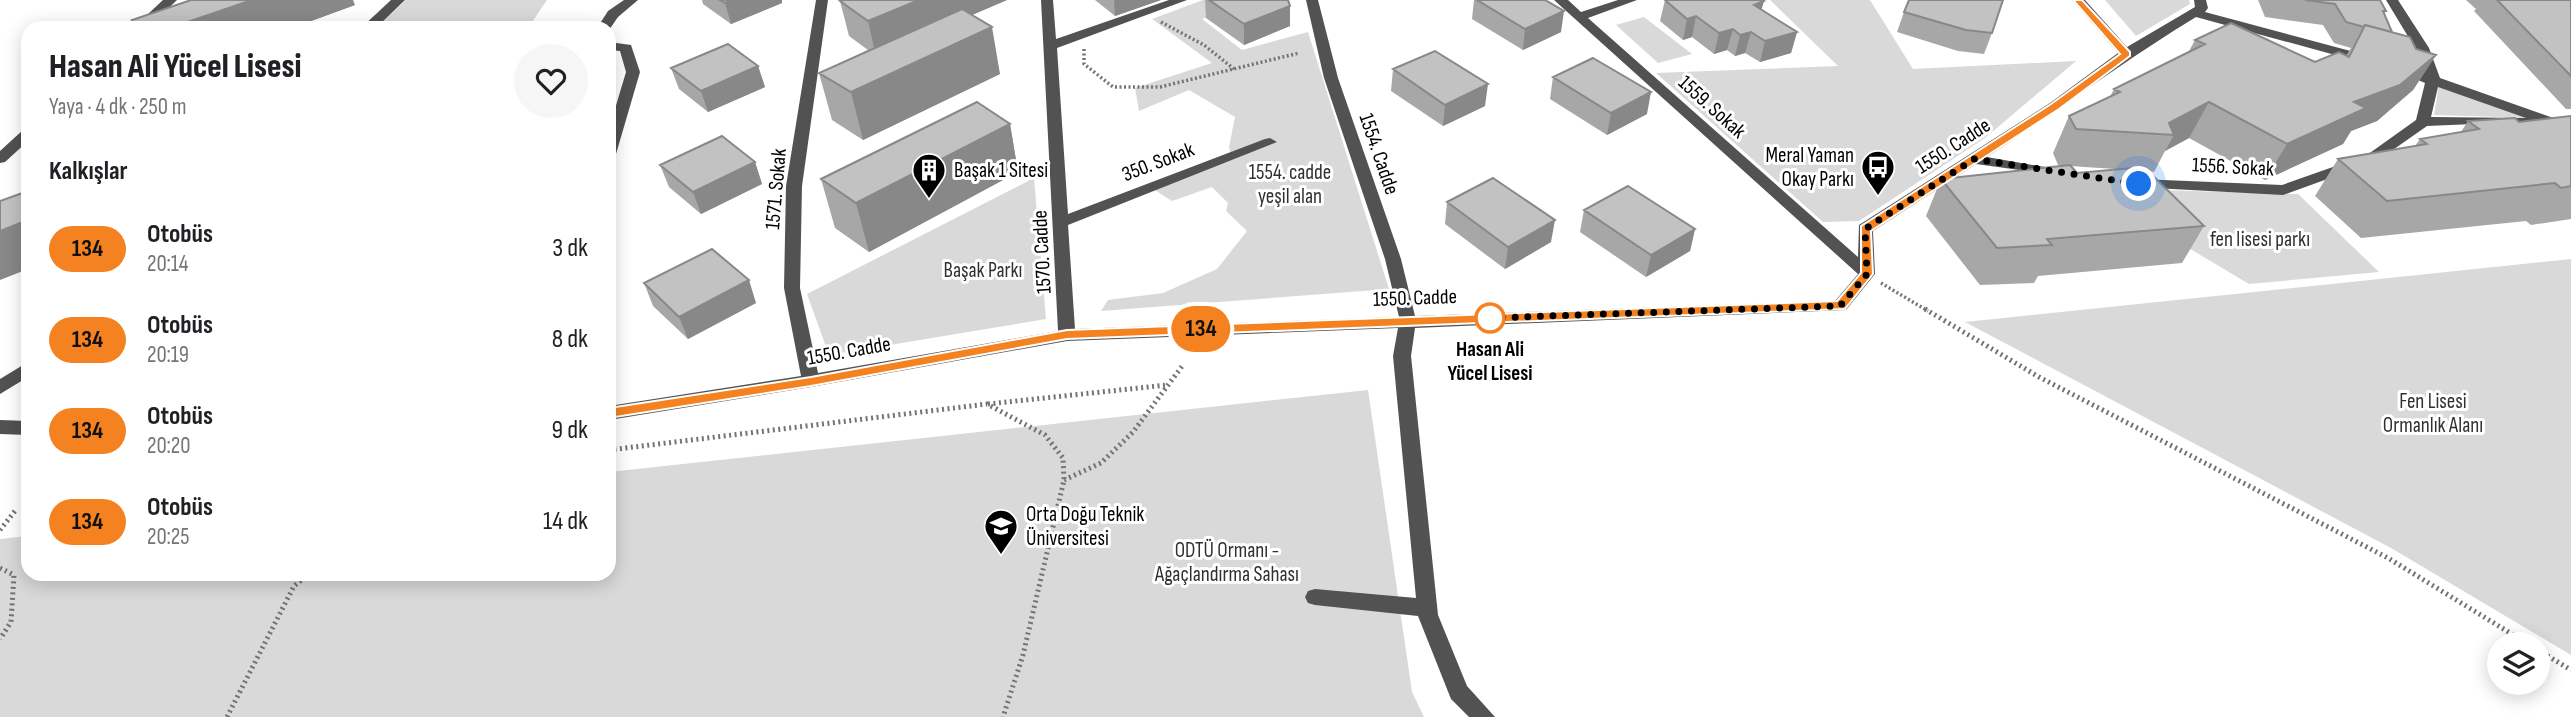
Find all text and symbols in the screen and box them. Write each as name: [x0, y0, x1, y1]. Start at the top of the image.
button: heart: [514, 44, 588, 118]
text: Hasan Ali Yücel Lisesi: [49, 47, 302, 87]
street label: 1559. Sokak: [1673, 70, 1751, 144]
text: Yaya · 4 dk · 250 m: [49, 93, 187, 121]
street label: 1554. Cadde: [1353, 110, 1405, 198]
street label: 1550. Cadde: [1911, 113, 1995, 179]
street label: 350. Sokak: [1118, 137, 1198, 187]
place label: Meral Yaman Okay Parkı: [1766, 143, 1854, 192]
street label: 1571. Sokak: [760, 147, 792, 231]
bus stop icon: Meral Yaman Okay Parkı: [1859, 148, 1897, 197]
building icon: Başak 1 Sitesi: [910, 151, 948, 200]
street label: 1556. Sokak: [2191, 152, 2275, 182]
text: Kalkışlar: [49, 156, 128, 187]
place label: Başak 1 Sitesi: [954, 158, 1048, 183]
park label: 1554. cadde yeşil alan: [1249, 160, 1331, 209]
your location: [2121, 166, 2156, 201]
street label: 1570. Cadde: [1027, 209, 1057, 295]
text: Otobüs: [147, 219, 213, 250]
park label: fen lisesi parkı: [2210, 227, 2310, 252]
text: 3 dk: [552, 233, 588, 264]
text: 134: [72, 234, 103, 263]
text: 20:14: [147, 250, 188, 278]
park label: Başak Parkı: [943, 258, 1023, 283]
street label: 1550. Cadde: [1373, 284, 1457, 312]
marker: Hasan Ali Yücel Lisesi: [1475, 303, 1505, 333]
line badge: 134: [1161, 306, 1241, 352]
text: Otobüs: [147, 310, 213, 341]
text: 134: [1185, 314, 1217, 343]
text: 8 dk: [552, 324, 588, 355]
text: 134: [72, 325, 103, 354]
street label: 1550. Cadde: [805, 331, 893, 371]
place label: Hasan Ali Yücel Lisesi: [1447, 337, 1533, 386]
text: 20:19: [147, 341, 189, 369]
park label: Fen Lisesi Ormanlık Alanı: [2383, 389, 2483, 438]
text: Otobüs: [147, 401, 213, 432]
text: 9 dk: [552, 415, 588, 446]
text: 134: [72, 416, 103, 445]
text: 20:20: [147, 432, 191, 460]
text: Otobüs: [147, 492, 213, 523]
place label: Orta Doğu Teknik Üniversitesi: [1026, 502, 1144, 551]
text: 14 dk: [543, 506, 588, 537]
text: 134: [72, 507, 103, 536]
school or university icon: Orta Doğu Teknik Üniversitesi: [982, 507, 1020, 556]
text: 20:25: [147, 523, 190, 551]
park label: ODTÜ Ormanı - Ağaçlandırma Sahası: [1154, 538, 1299, 587]
map controls: [2487, 632, 2550, 695]
button: layers: [2487, 632, 2550, 695]

